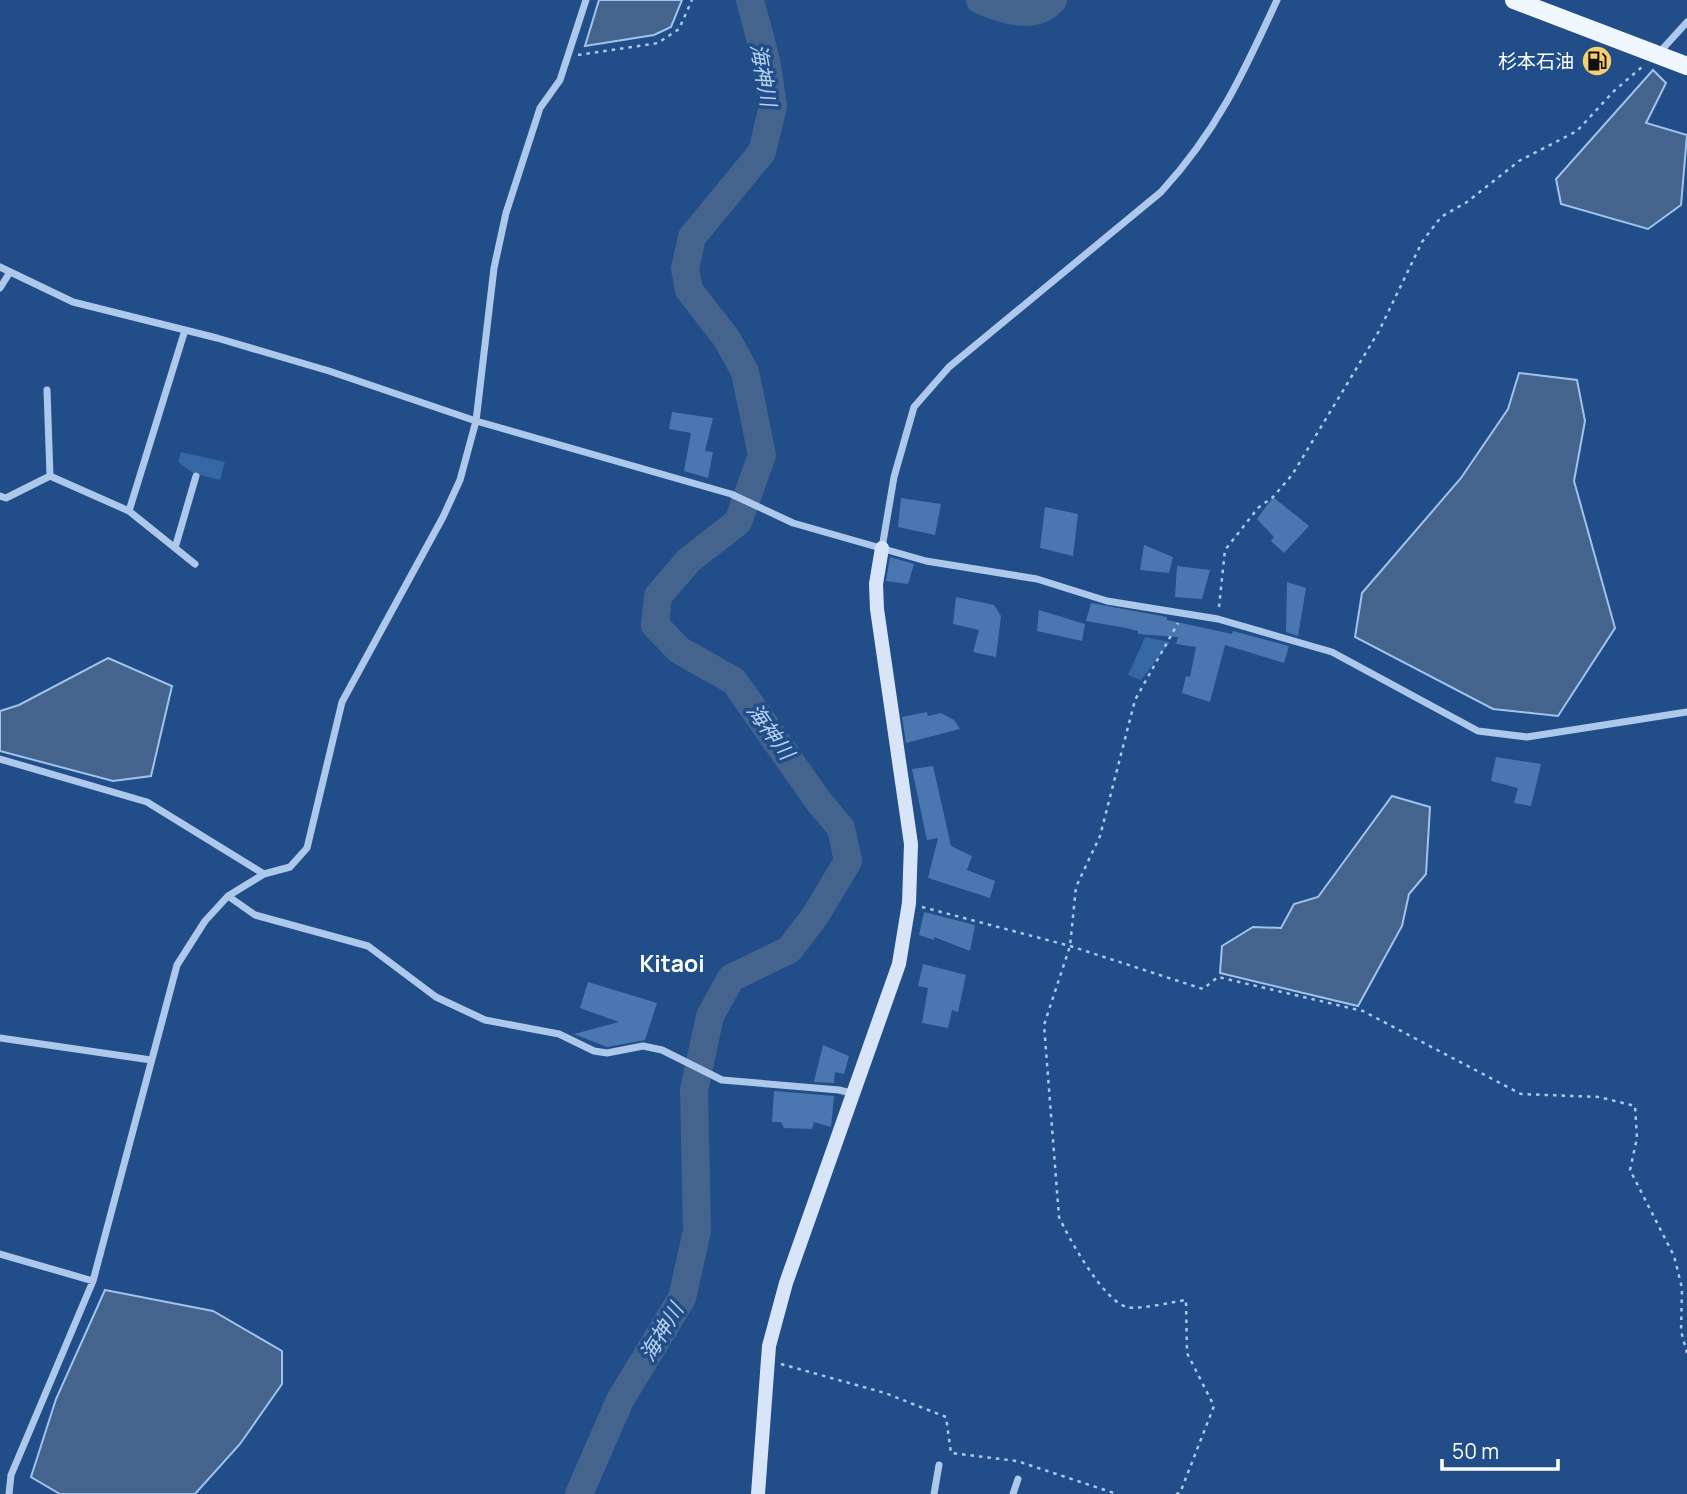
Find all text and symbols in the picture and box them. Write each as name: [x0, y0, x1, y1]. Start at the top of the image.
water label: 海神川: [745, 42, 784, 110]
fuel station icon: 杉本石油: [1580, 44, 1614, 78]
place label: 杉本石油: [1498, 48, 1574, 74]
water label: 海神川: [741, 697, 802, 766]
district label: Kitaoi: [639, 947, 705, 979]
water label: 海神川: [633, 1296, 690, 1366]
scale bar: [1442, 1428, 1558, 1472]
text: 50 m: [1452, 1437, 1499, 1465]

